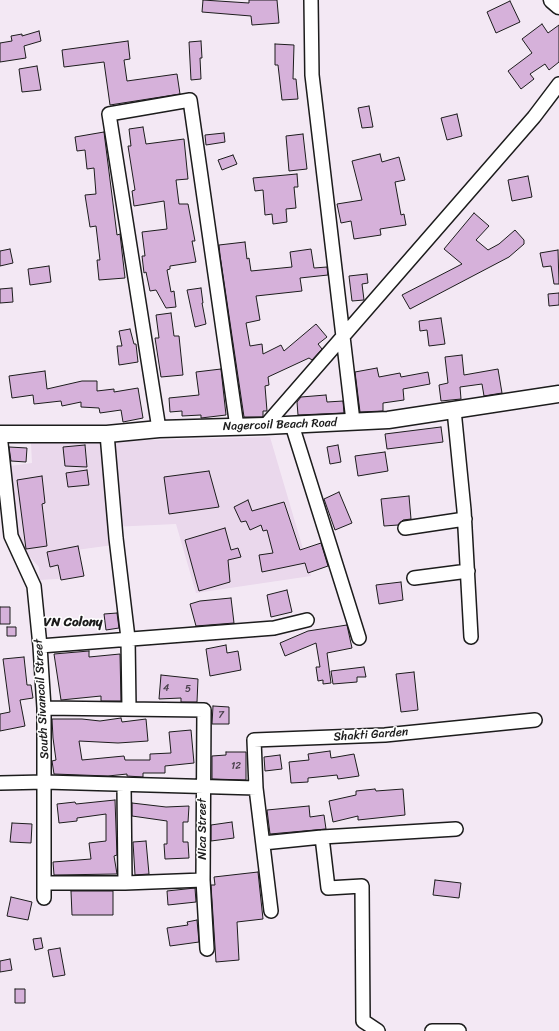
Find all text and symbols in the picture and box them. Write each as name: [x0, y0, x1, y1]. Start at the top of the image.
street label: Nagercoil Beach Road: [223, 416, 337, 434]
district label: VN Colony: [44, 615, 102, 631]
street label: South Sivancoil Street: [32, 639, 52, 759]
house number: 4: [163, 682, 169, 694]
house number: 5: [185, 683, 191, 695]
house number: 7: [218, 709, 224, 721]
street label: Shakti Garden: [333, 725, 409, 745]
house number: 12: [231, 760, 241, 772]
street label: Nica Street: [196, 798, 210, 860]

